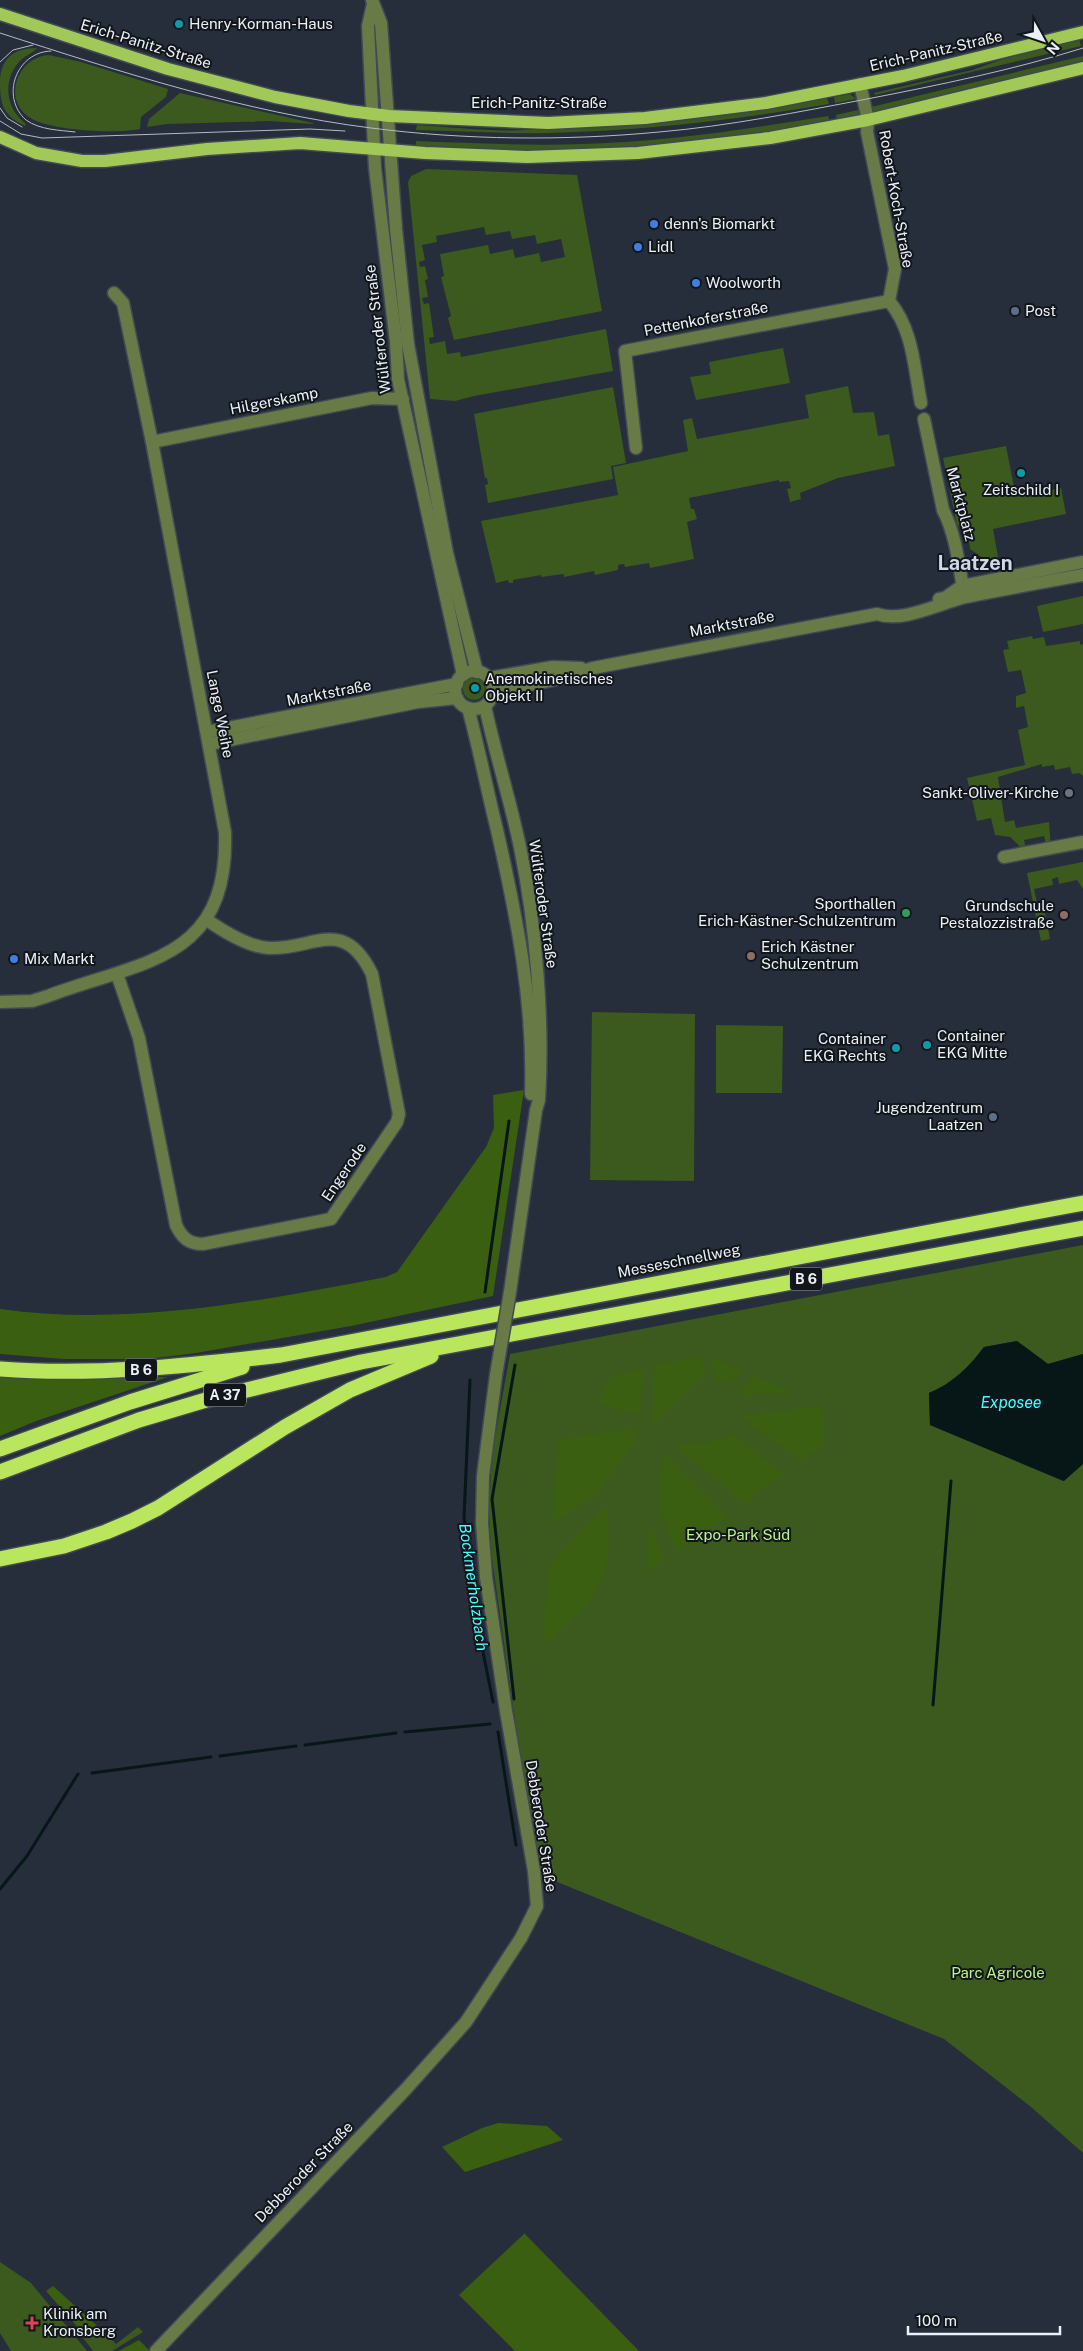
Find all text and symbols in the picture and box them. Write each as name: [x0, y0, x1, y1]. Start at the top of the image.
place label: Henry-Korman-Haus: [189, 15, 333, 32]
north arrow: [1018, 15, 1068, 65]
street label: Erich-Panitz-Straße: [79, 16, 214, 72]
marker: Henry-Korman-Haus: [173, 18, 185, 30]
street label: Erich-Panitz-Straße: [868, 27, 1004, 74]
text: N: [1043, 39, 1063, 58]
street label: Erich-Panitz-Straße: [471, 94, 607, 111]
street label: Robert-Koch-Straße: [876, 129, 917, 269]
place label: denn's Biomarkt: [664, 215, 775, 232]
marker: denn's Biomarkt: [648, 218, 660, 230]
place label: Lidl: [648, 238, 674, 255]
marker: Lidl: [632, 241, 644, 253]
street label: Wülferoder Straße: [361, 264, 394, 394]
place label: Woolworth: [706, 274, 781, 291]
marker: Woolworth: [690, 277, 702, 289]
street label: Pettenkoferstraße: [642, 298, 770, 339]
place label: Post: [1025, 302, 1056, 319]
marker: Post: [1009, 305, 1021, 317]
street label: Hilgerskamp: [228, 384, 319, 417]
street label: Marktplatz: [943, 465, 980, 543]
marker: Zeitschild I: [1015, 467, 1027, 479]
place label: Zeitschild I: [983, 481, 1059, 498]
district label: Laatzen: [937, 551, 1013, 575]
street label: Marktstraße: [688, 607, 776, 640]
street label: Lange Weihe: [204, 668, 237, 759]
place label: Anemokinetisches Objekt II: [485, 670, 613, 704]
street label: Marktstraße: [285, 676, 373, 709]
marker: Anemokinetisches Objekt II: [469, 682, 481, 694]
place label: Sankt-Oliver-Kirche: [922, 784, 1059, 801]
marker: Sankt-Oliver-Kirche: [1063, 787, 1075, 799]
street label: Wülferoder Straße: [526, 839, 561, 969]
place label: Sporthallen Erich-Kästner-Schulzentrum: [698, 895, 896, 929]
place label: Grundschule Pestalozzistraße: [939, 897, 1054, 931]
marker: Sporthallen Erich-Kästner-Schulzentrum: [900, 907, 912, 919]
marker: Grundschule Pestalozzistraße: [1058, 909, 1070, 921]
place label: Erich Kästner Schulzentrum: [761, 938, 859, 972]
place label: Mix Markt: [24, 950, 95, 967]
marker: Erich Kästner Schulzentrum: [745, 950, 757, 962]
marker: Mix Markt: [8, 953, 20, 965]
place label: Container EKG Mitte: [937, 1027, 1008, 1061]
place label: Container EKG Rechts: [804, 1030, 886, 1064]
marker: Container EKG Mitte: [921, 1039, 933, 1051]
marker: Container EKG Rechts: [890, 1042, 902, 1054]
place label: Jugendzentrum Laatzen: [876, 1099, 983, 1133]
marker: Jugendzentrum Laatzen: [987, 1111, 999, 1123]
street label: Engerode: [318, 1139, 369, 1204]
street label: Messeschnellweg: [616, 1240, 742, 1281]
road number: B 6: [790, 1268, 822, 1290]
road number: B 6: [125, 1358, 157, 1382]
road number: A 37: [204, 1384, 246, 1406]
water label: Exposee: [980, 1393, 1042, 1412]
water label: Bockmerholzbach: [455, 1522, 492, 1652]
park label: Expo-Park Süd: [686, 1526, 790, 1543]
street label: Debberoder Straße: [523, 1759, 560, 1893]
park label: Parc Agricole: [951, 1964, 1045, 1981]
street label: Debberoder Straße: [251, 2118, 356, 2226]
scale bar: [908, 2304, 1060, 2336]
place label: Klinik am Kronsberg: [43, 2305, 116, 2339]
text: 100 m: [916, 2312, 957, 2329]
marker: Klinik am Kronsberg: [25, 2316, 39, 2330]

